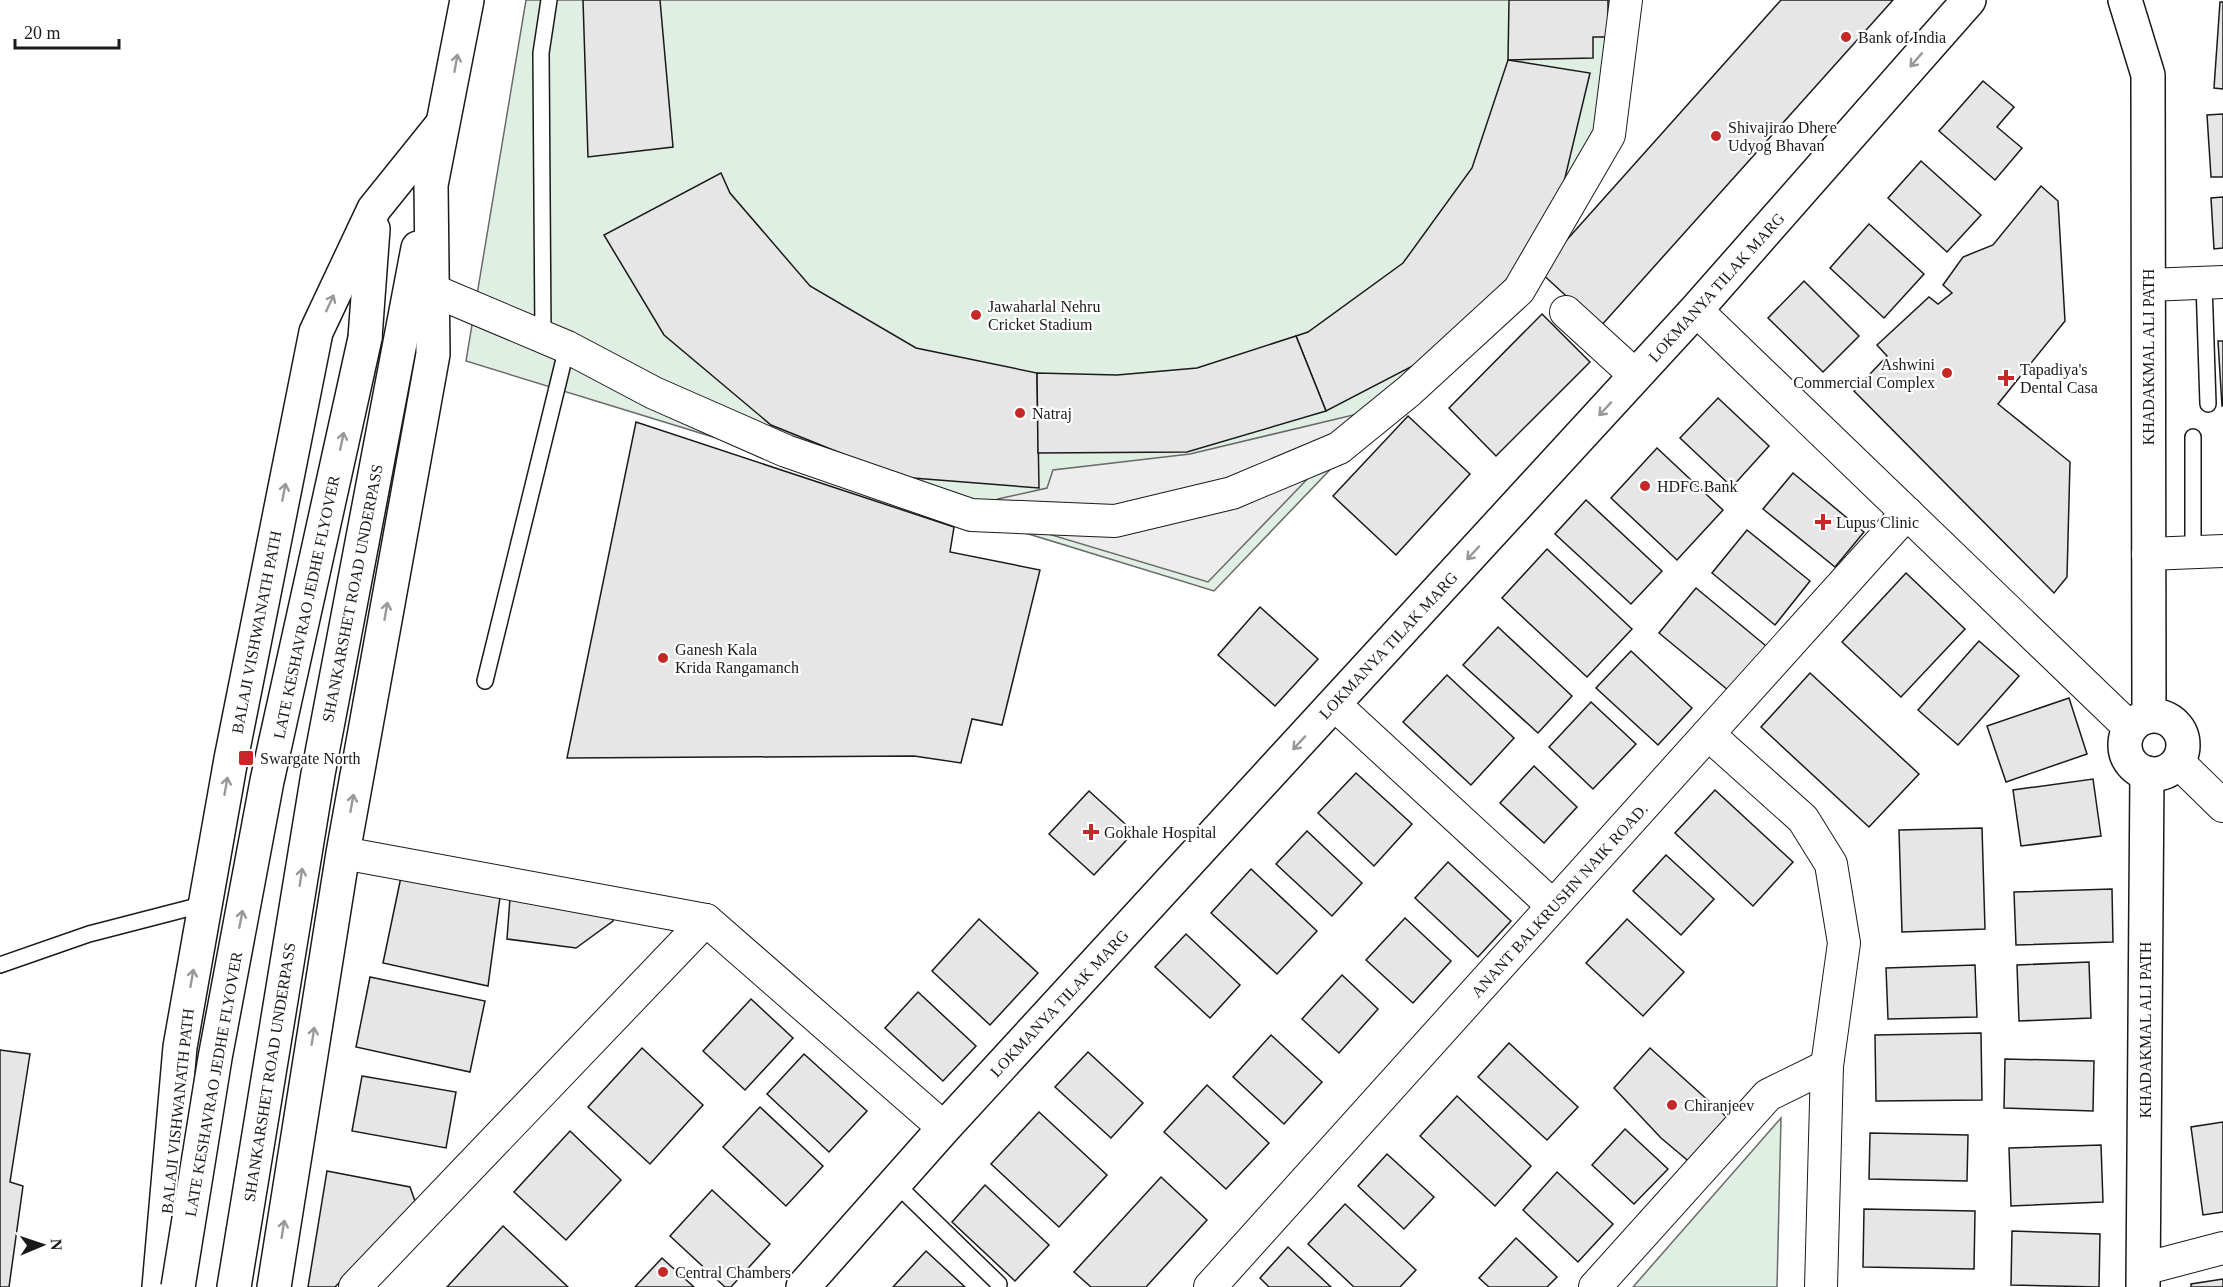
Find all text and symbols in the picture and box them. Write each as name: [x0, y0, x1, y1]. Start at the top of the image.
scale bar: [15, 12, 118, 50]
text: 20 m: [24, 23, 61, 43]
place label: Bank of India: [1858, 29, 1946, 46]
marker: Bank of India: [1839, 30, 1853, 44]
one-way arrow: [1909, 52, 1923, 67]
one-way arrow: [451, 54, 462, 73]
place label: Shivajirao Dhere Udyog Bhavan: [1728, 119, 1837, 155]
marker: Shivajirao Dhere Udyog Bhavan: [1709, 129, 1723, 143]
street label: LOKMANYA TILAK MARG: [1645, 209, 1788, 365]
street label: KHADAKMAL ALI PATH: [2140, 268, 2157, 445]
one-way arrow: [324, 295, 336, 313]
place label: Jawaharlal Nehru Cricket Stadium: [988, 298, 1100, 333]
marker: Jawaharlal Nehru Cricket Stadium: [969, 308, 983, 322]
place label: Ashwini Commercial Complex: [1793, 356, 1936, 392]
place label: Tapadiya's Dental Casa: [2020, 361, 2098, 396]
marker: Ashwini Commercial Complex: [1940, 366, 1954, 380]
marker: Tapadiya's Dental Casa: [1997, 369, 2015, 387]
one-way arrow: [1598, 401, 1612, 416]
place label: Natraj: [1032, 405, 1072, 423]
marker: Natraj: [1013, 406, 1027, 420]
one-way arrow: [337, 431, 348, 451]
street label: SHANKARSHET ROAD UNDERPASS: [319, 463, 386, 723]
street label: LATE KESHAVRAO JEDHE FLYOVER: [270, 474, 343, 740]
place label: HDFC Bank: [1657, 478, 1737, 495]
marker: HDFC Bank: [1638, 479, 1652, 493]
one-way arrow: [279, 483, 290, 502]
marker: Lupus Clinic: [1814, 513, 1832, 531]
place label: Lupus Clinic: [1836, 514, 1919, 532]
street label: BALAJI VISHWANATH PATH: [228, 529, 285, 735]
one-way arrow: [1466, 545, 1480, 560]
street label: LOKMANYA TILAK MARG: [1316, 568, 1461, 722]
one-way arrow: [381, 601, 392, 621]
place label: Ganesh Kala Krida Rangamanch: [675, 641, 799, 677]
marker: Ganesh Kala Krida Rangamanch: [656, 651, 670, 665]
one-way arrow: [1291, 735, 1306, 750]
marker: Swargate North: [237, 749, 255, 767]
place label: Swargate North: [260, 750, 361, 768]
one-way arrow: [221, 777, 232, 797]
one-way arrow: [346, 793, 357, 813]
street label: ANANT BALKRUSHN NAIK ROAD.: [1468, 800, 1651, 1001]
marker: Gokhale Hospital: [1082, 823, 1100, 841]
place label: Gokhale Hospital: [1104, 824, 1217, 842]
one-way arrow: [296, 868, 307, 887]
one-way arrow: [236, 910, 247, 929]
street label: LOKMANYA TILAK MARG: [987, 926, 1132, 1080]
street label: SHANKARSHET ROAD UNDERPASS: [241, 941, 298, 1203]
street label: KHADAKMAL ALI PATH: [2137, 941, 2154, 1118]
street label: LATE KESHAVRAO JEDHE FLYOVER: [182, 950, 245, 1218]
one-way arrow: [187, 969, 198, 989]
street label: BALAJI VISHWANATH PATH: [158, 1007, 197, 1215]
one-way arrow: [307, 1027, 318, 1047]
place label: Chiranjeev: [1684, 1097, 1754, 1115]
marker: Chiranjeev: [1665, 1098, 1679, 1112]
north arrow: [12, 1215, 72, 1275]
one-way arrow: [277, 1220, 288, 1240]
text: N: [48, 1238, 65, 1251]
place label: Central Chambers: [675, 1264, 791, 1281]
marker: Central Chambers: [656, 1265, 670, 1279]

